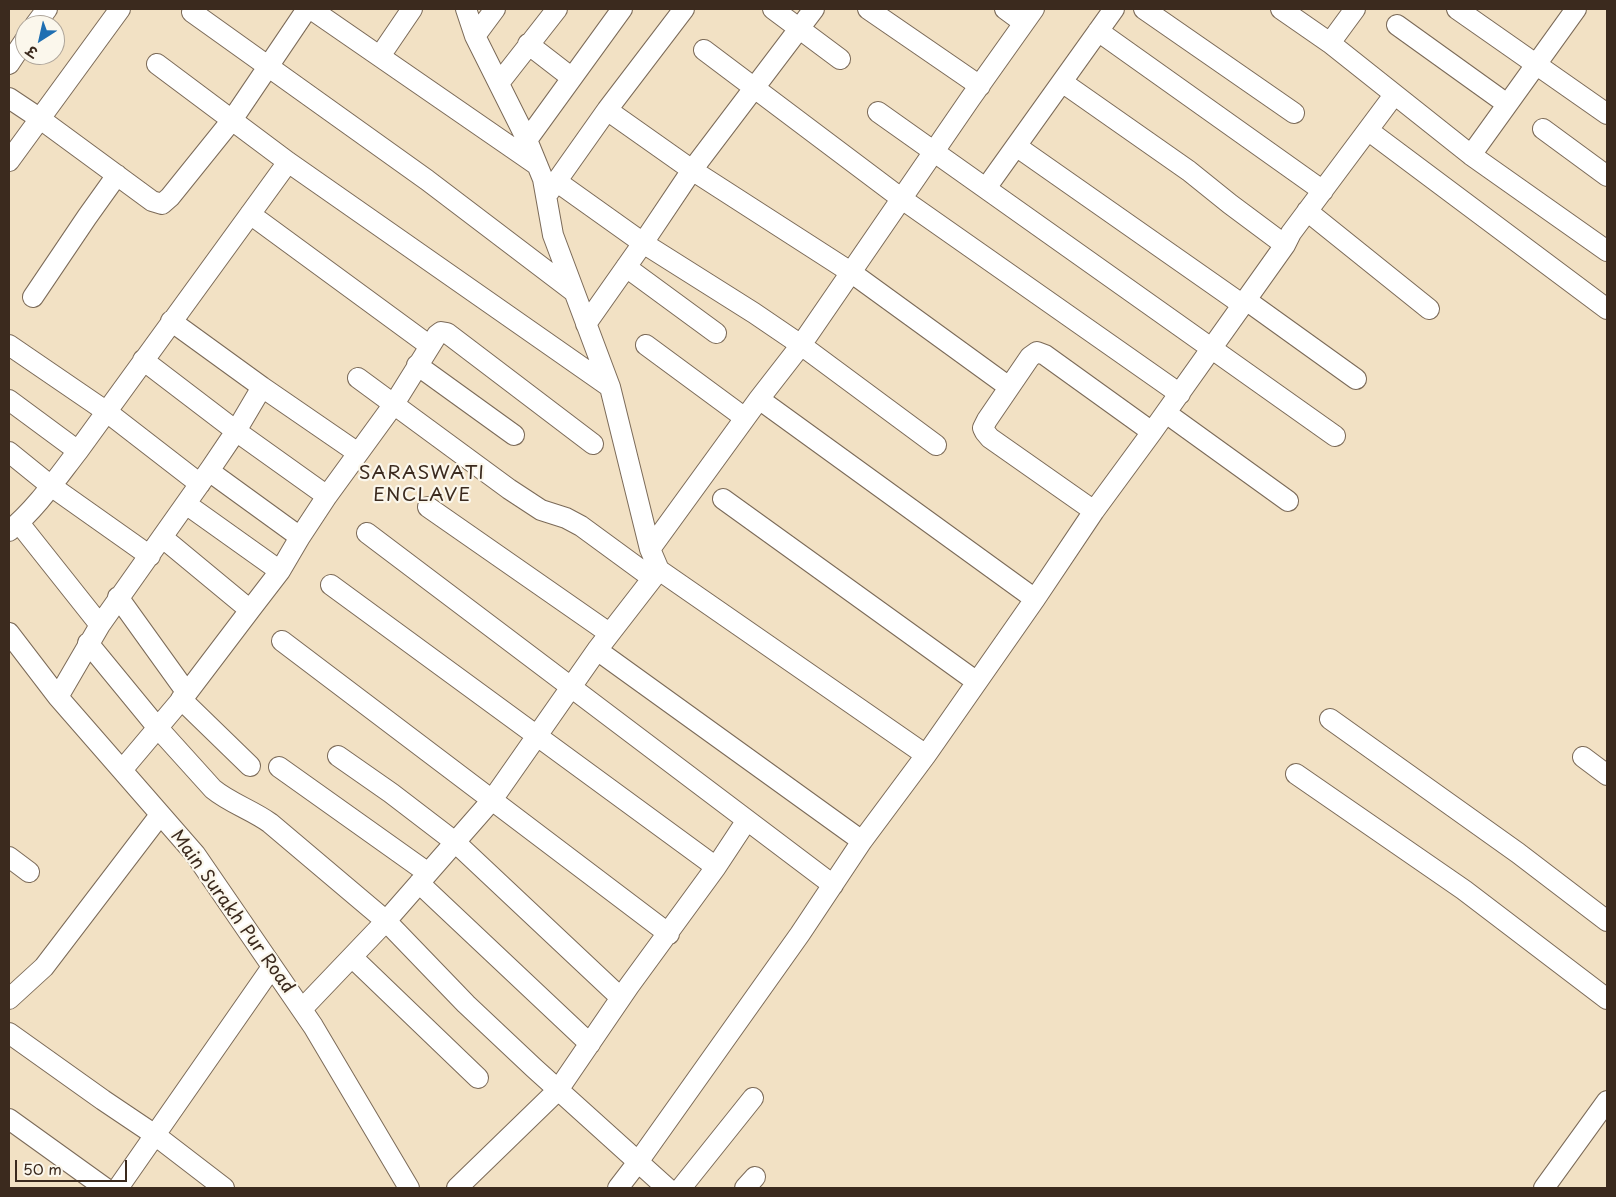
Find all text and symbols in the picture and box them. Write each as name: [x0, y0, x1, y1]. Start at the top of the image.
north arrow: [15, 15, 65, 65]
text: उ: [22, 41, 42, 63]
district label: SARASWATI ENCLAVE: [358, 463, 486, 507]
street label: Main Surakh Pur Road: [165, 826, 299, 998]
scale bar: [18, 1150, 130, 1182]
text: 50 m: [23, 1157, 62, 1180]

